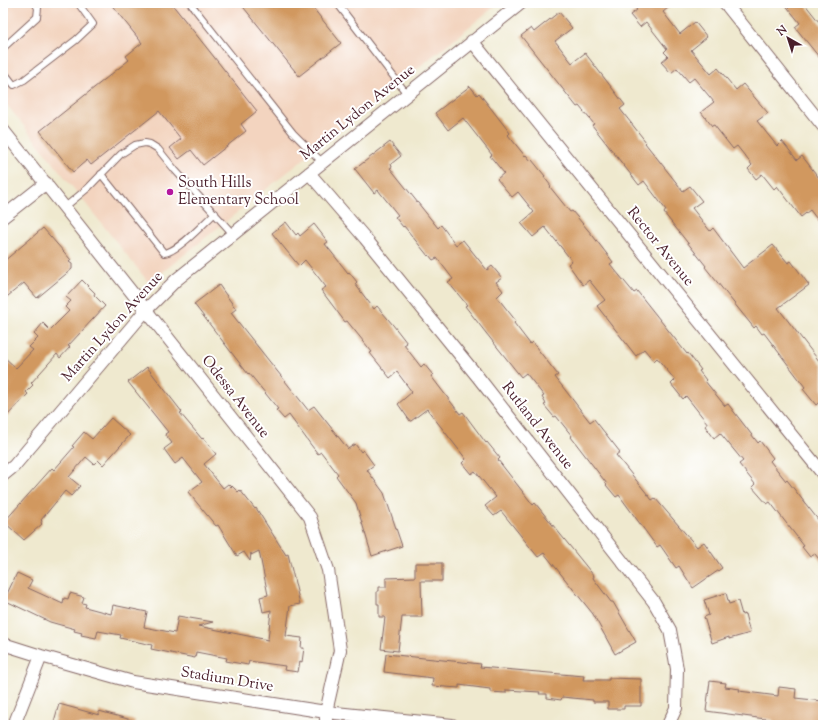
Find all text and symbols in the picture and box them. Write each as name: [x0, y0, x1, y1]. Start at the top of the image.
north arrow: [768, 18, 808, 58]
text: N: [773, 22, 791, 41]
street label: Martin Lydon Avenue: [296, 60, 420, 166]
place label: South Hills Elementary School: [178, 173, 299, 211]
marker: South Hills Elementary School: [165, 187, 175, 197]
street label: Rector Avenue: [622, 203, 698, 291]
street label: Martin Lydon Avenue: [58, 267, 168, 387]
street label: Odessa Avenue: [196, 351, 274, 443]
street label: Rutland Avenue: [496, 378, 578, 474]
street label: Stadium Drive: [179, 662, 275, 698]

